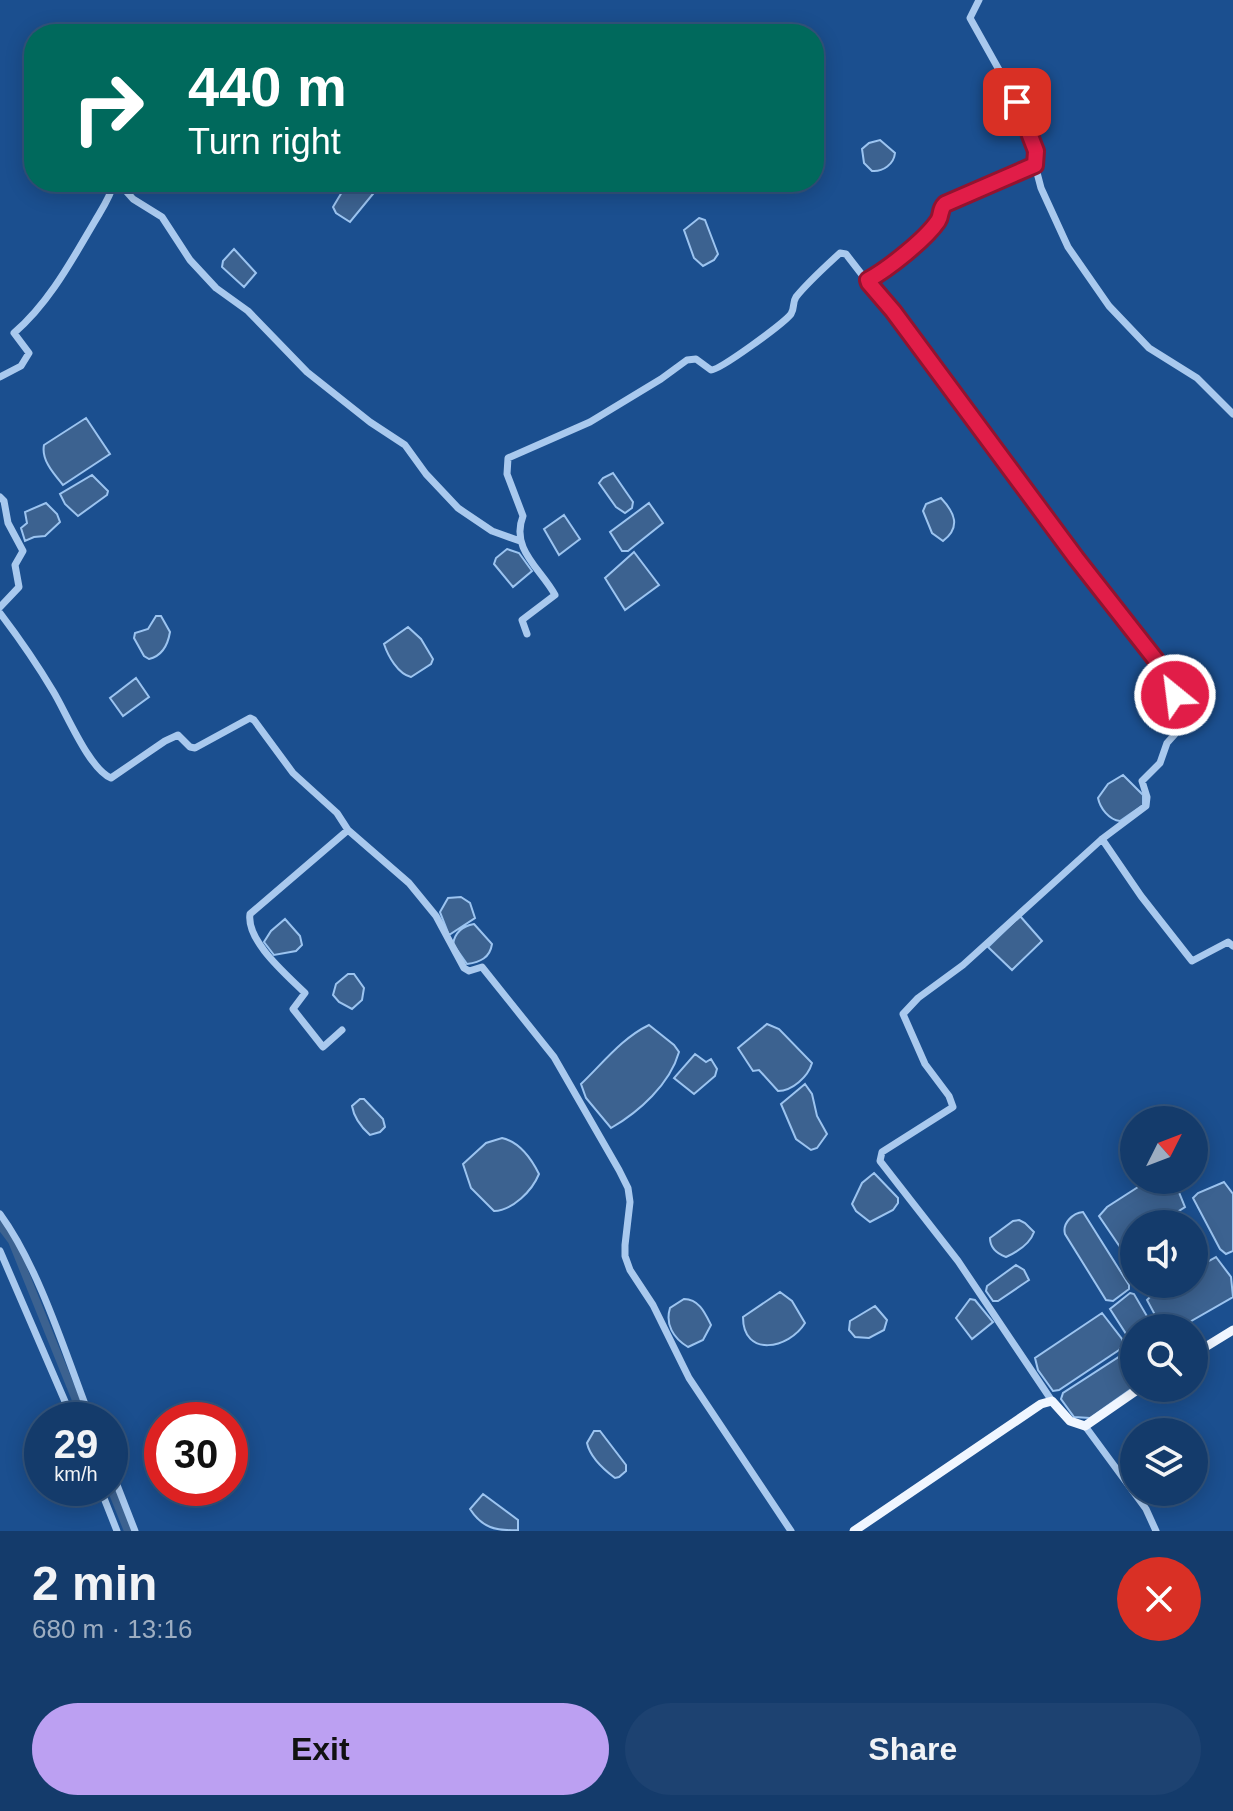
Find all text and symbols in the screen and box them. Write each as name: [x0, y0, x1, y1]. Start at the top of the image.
text: 440 m: [188, 55, 347, 118]
icon: right: [56, 56, 160, 160]
pin: [983, 68, 1051, 136]
icon: arrive: [995, 80, 1039, 124]
text: Turn right: [188, 121, 341, 162]
position arrow: [1133, 653, 1217, 737]
north arrow: [1120, 1106, 1208, 1194]
map controls: [1120, 1106, 1208, 1506]
button: sound: [1120, 1210, 1208, 1298]
button: search: [1120, 1314, 1208, 1402]
speed limit sign: 30: [144, 1402, 248, 1506]
button: layers: [1120, 1418, 1208, 1506]
text: 29: [54, 1422, 98, 1466]
text: km/h: [54, 1463, 98, 1485]
text: 2 min: [32, 1557, 157, 1610]
button: close: [1117, 1557, 1201, 1641]
text: 680 m · 13:16: [32, 1614, 192, 1644]
button: Exit: [32, 1703, 609, 1795]
button: Share: [625, 1703, 1201, 1795]

